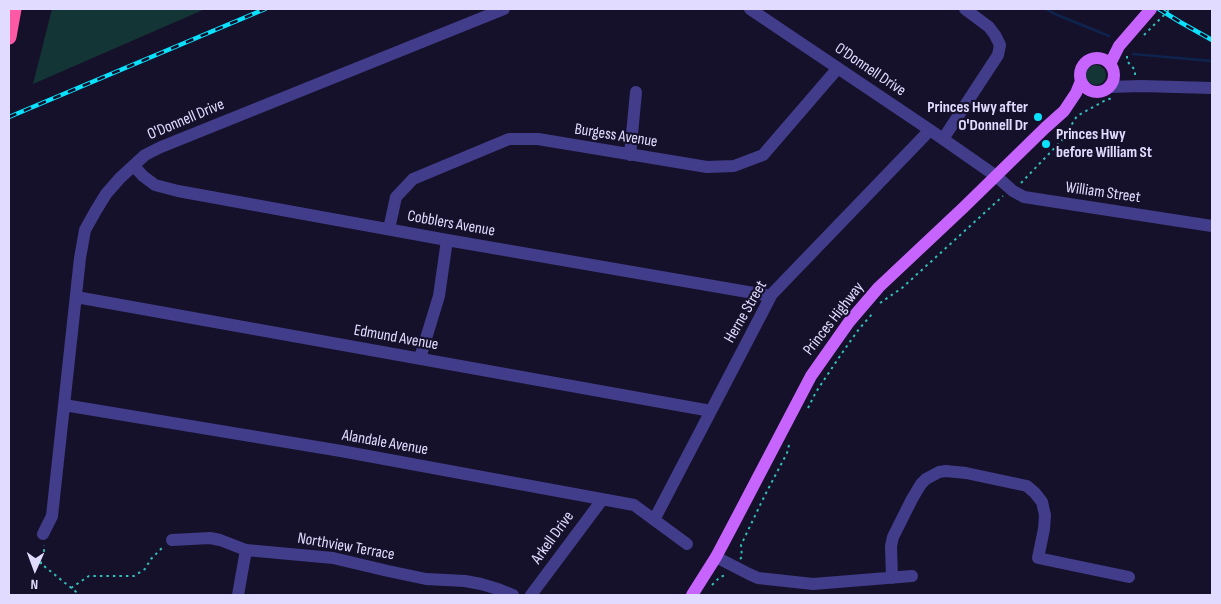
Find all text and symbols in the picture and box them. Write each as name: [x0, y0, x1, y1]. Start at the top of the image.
street label: O'Donnell Drive: [831, 39, 909, 101]
street label: O'Donnell Drive: [145, 95, 227, 145]
place label: Princes Hwy after O'Donnell Dr: [927, 98, 1028, 136]
marker: Princes Hwy after O'Donnell Dr: [1032, 111, 1044, 123]
street label: Burgess Avenue: [573, 120, 659, 152]
place label: Princes Hwy before William St: [1056, 125, 1152, 163]
marker: Princes Hwy before William St: [1040, 138, 1052, 150]
street label: William Street: [1064, 178, 1142, 208]
street label: Cobblers Avenue: [406, 207, 496, 241]
street label: Herne Street: [721, 277, 771, 347]
street label: Princes Highway: [799, 279, 869, 359]
street label: Edmund Avenue: [352, 321, 440, 355]
street label: Alandale Avenue: [341, 426, 429, 460]
street label: Arkell Drive: [527, 508, 579, 568]
street label: Northview Terrace: [296, 529, 396, 565]
north arrow: [10, 544, 60, 594]
text: N: [30, 576, 39, 593]

